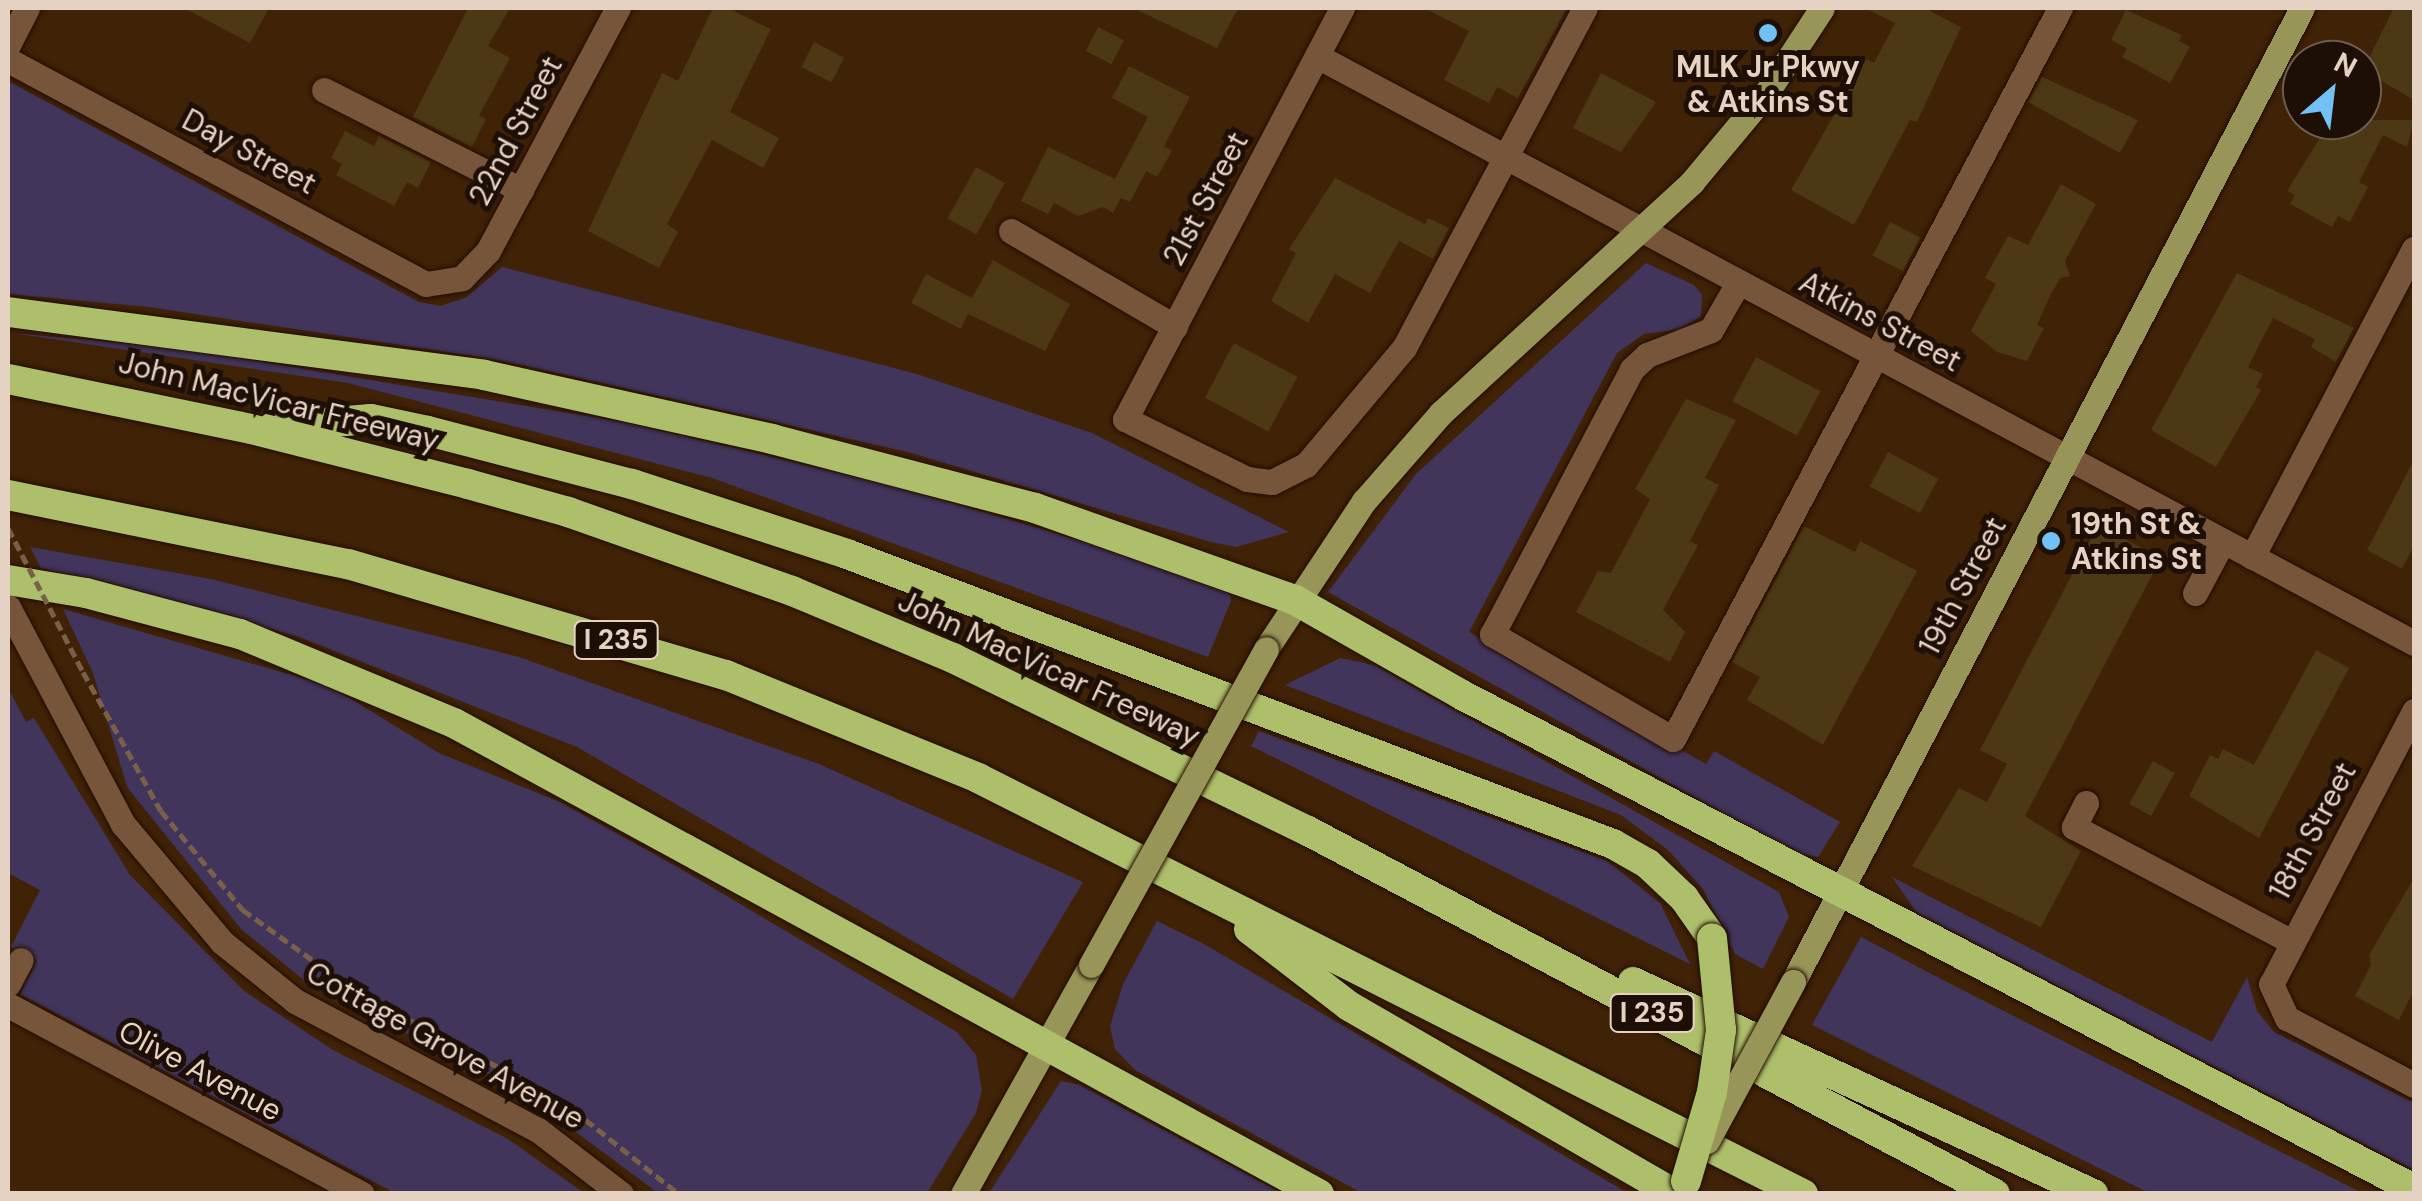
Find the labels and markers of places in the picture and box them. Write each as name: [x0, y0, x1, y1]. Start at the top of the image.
marker: MLK Jr Pkwy & Atkins St: [1757, 22, 1779, 44]
place label: MLK Jr Pkwy & Atkins St: [1676, 49, 1860, 120]
place label: 19th St & Atkins St: [2071, 506, 2202, 576]
marker: 19th St & Atkins St: [2040, 530, 2062, 552]

